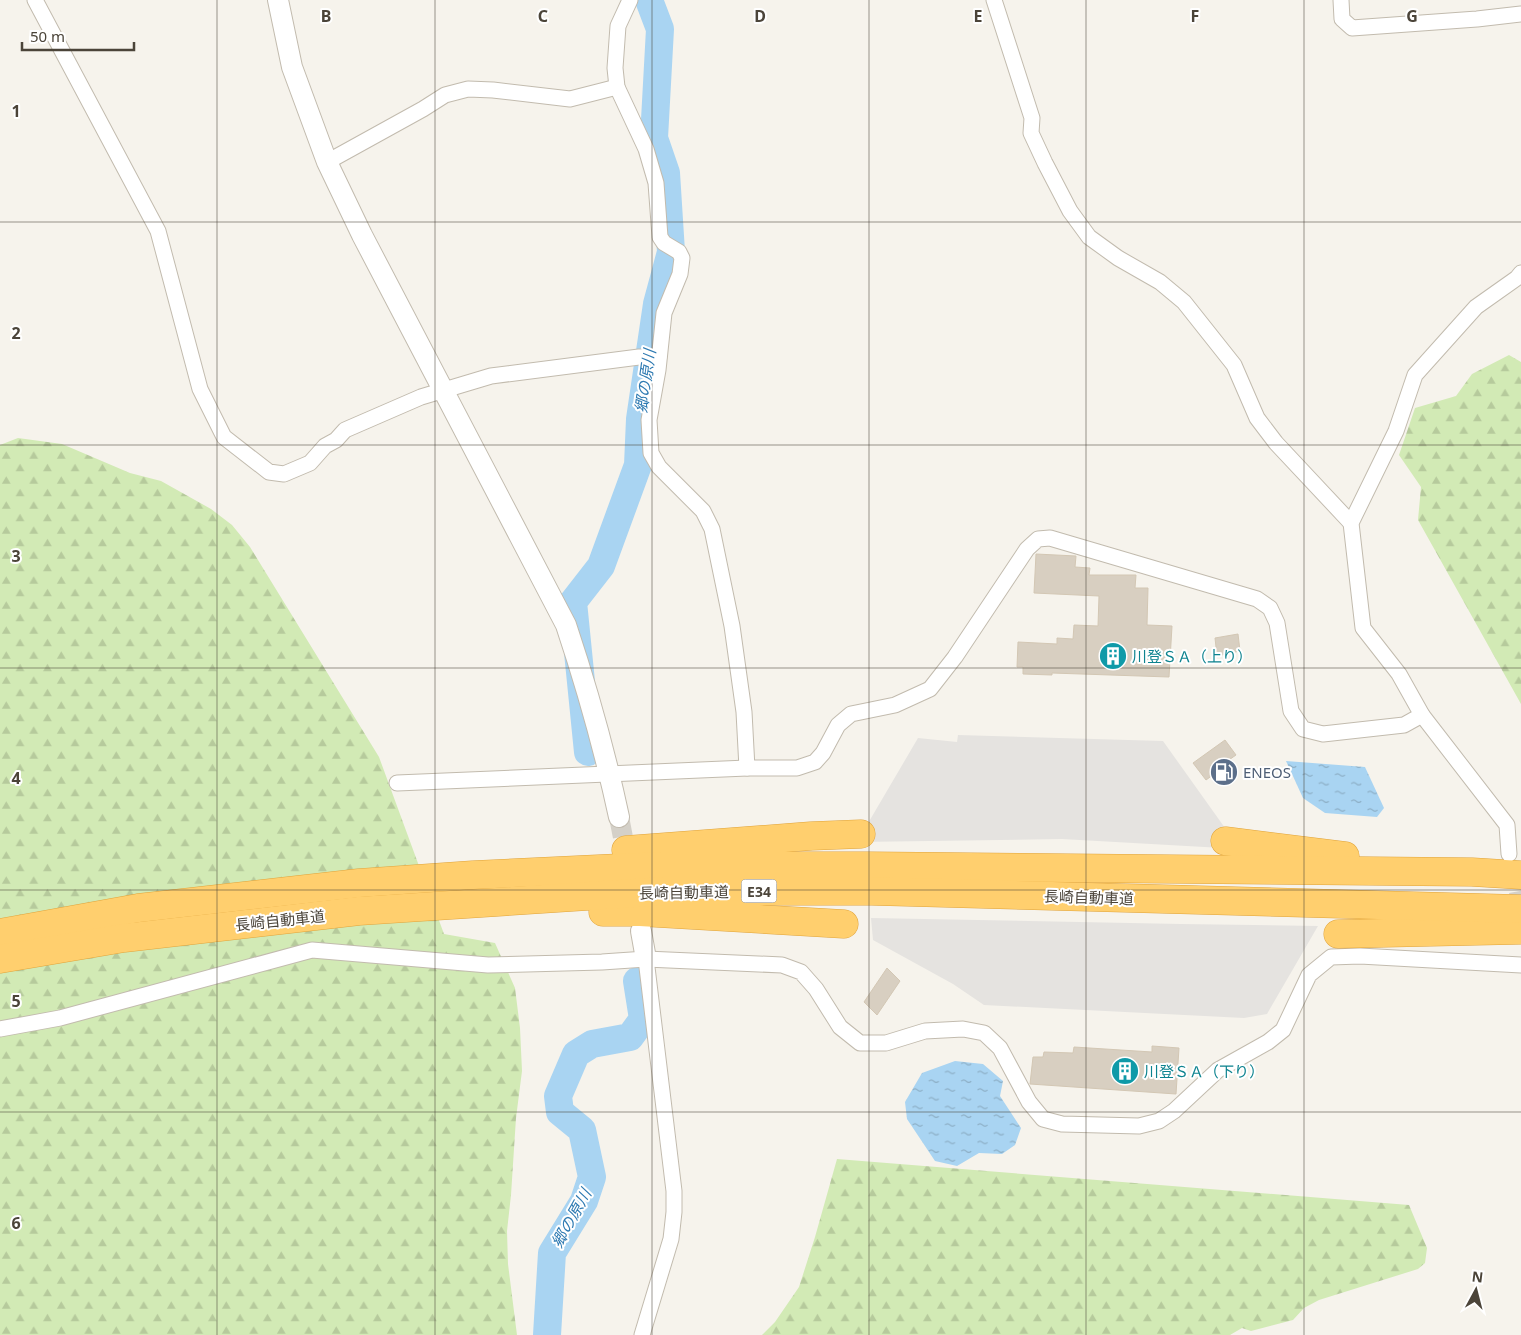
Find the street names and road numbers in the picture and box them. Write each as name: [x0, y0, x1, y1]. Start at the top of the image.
road number: E34: [742, 879, 776, 902]
street label: 長崎自動車道: [639, 881, 729, 903]
street label: 長崎自動車道: [1044, 885, 1134, 909]
street label: 長崎自動車道: [234, 905, 326, 935]

